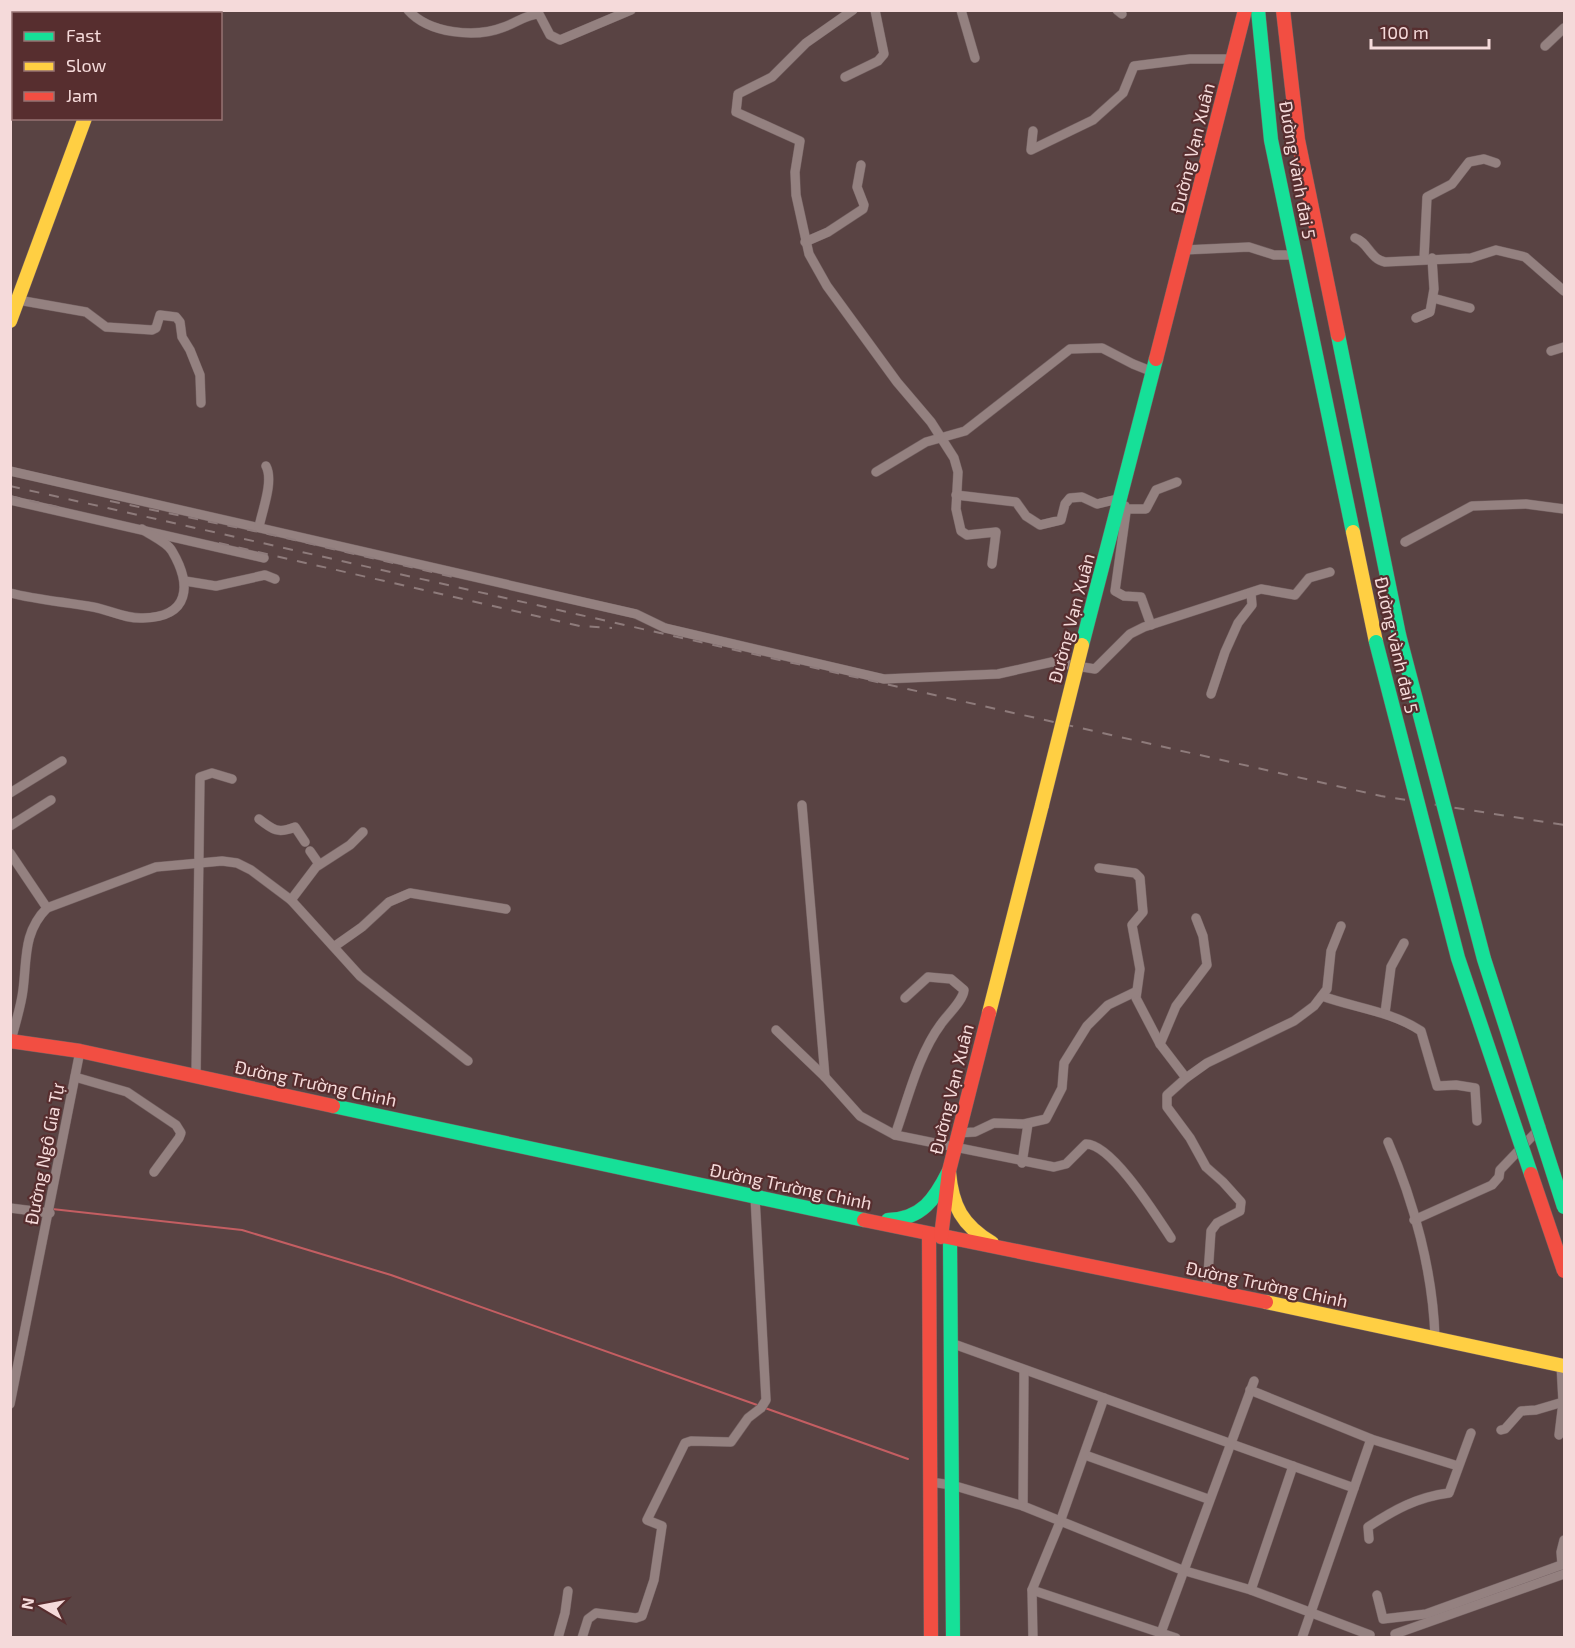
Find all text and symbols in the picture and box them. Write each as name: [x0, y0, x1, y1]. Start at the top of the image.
legend: [12, 12, 222, 120]
scale bar: [1371, 12, 1490, 50]
text: 100 m: [1380, 21, 1429, 43]
text: Fast: [66, 24, 101, 46]
text: Slow: [66, 54, 107, 76]
street label: Đường Vạn Xuân: [1165, 81, 1219, 215]
text: Jam: [66, 84, 98, 106]
street label: Đường vành đai 5: [1275, 99, 1321, 241]
street label: Đường Vạn Xuân: [1043, 551, 1099, 685]
street label: Đường vành đai 5: [1371, 574, 1423, 716]
street label: Đường Vạn Xuân: [924, 1022, 978, 1156]
street label: Đường Trường Chinh: [233, 1055, 399, 1111]
street label: Đường Ngô Gia Tự: [20, 1080, 69, 1227]
street label: Đường Trường Chinh: [708, 1158, 874, 1214]
street label: Đường Trường Chinh: [1184, 1256, 1350, 1312]
north arrow: [12, 1576, 72, 1636]
text: N: [16, 1596, 37, 1611]

